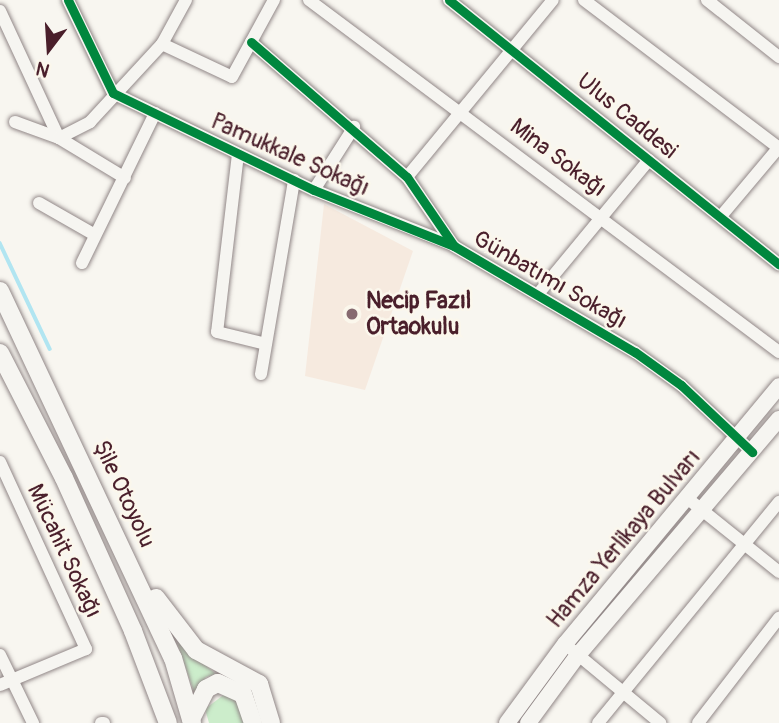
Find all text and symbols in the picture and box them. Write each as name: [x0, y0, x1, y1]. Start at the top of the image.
north arrow: [14, 14, 84, 84]
text: N: [33, 56, 53, 82]
street label: Ulus Caddesi: [571, 67, 683, 165]
street label: Pamukkale Sokağı: [207, 108, 373, 202]
street label: Mina Sokağı: [504, 113, 612, 203]
street label: Günbatımı Sokağı: [468, 225, 632, 335]
place label: Necip Fazıl Ortaokulu: [366, 287, 471, 341]
marker: Necip Fazıl Ortaokulu: [344, 306, 360, 322]
street label: Şile Otoyolu: [87, 436, 161, 552]
street label: Hamza Yerlikaya Bulvarı: [541, 444, 707, 634]
street label: Mücahit Sokağı: [21, 480, 107, 622]

